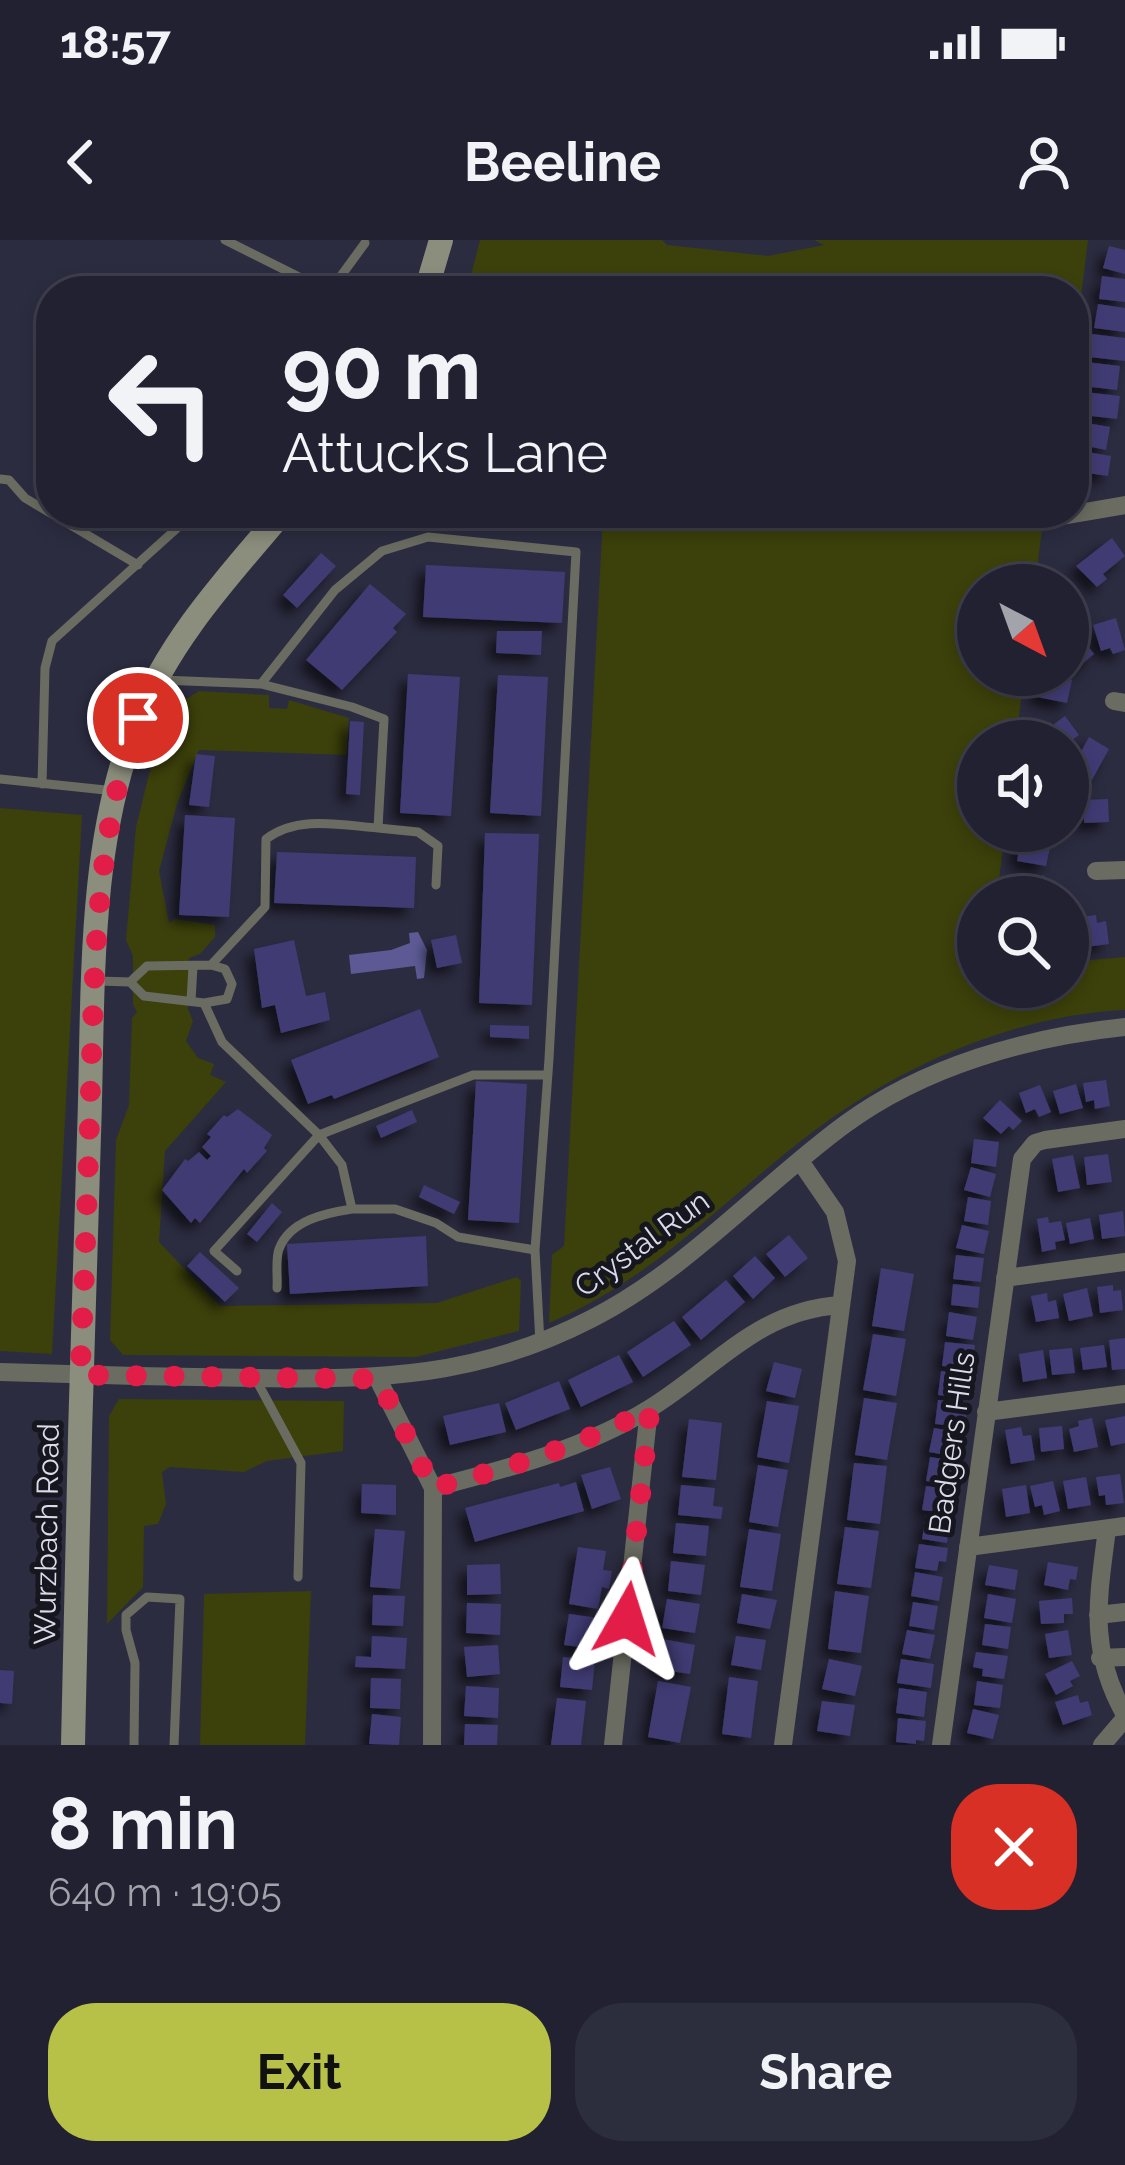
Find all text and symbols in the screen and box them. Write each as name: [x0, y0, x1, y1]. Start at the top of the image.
text: 18:57: [60, 16, 171, 69]
icon: back: [48, 129, 114, 195]
icon: person: [1011, 129, 1077, 195]
text: Beeline: [464, 130, 661, 194]
text: 90 m: [282, 320, 481, 419]
icon: left: [84, 324, 240, 480]
text: Attucks Lane: [282, 421, 608, 485]
north arrow: [957, 564, 1089, 696]
map controls: [957, 564, 1089, 1008]
pin: [87, 667, 189, 769]
icon: arrive: [105, 685, 171, 751]
button: sound: [957, 720, 1089, 852]
button: search: [957, 876, 1089, 1008]
street label: Crystal Run: [568, 1183, 716, 1304]
street label: Badgers Hills: [921, 1350, 982, 1536]
street label: Wurzbach Road: [27, 1423, 66, 1645]
position arrow: [564, 1556, 690, 1682]
text: 8 min: [48, 1781, 238, 1866]
button: close: [951, 1784, 1077, 1910]
text: 640 m · 19:05: [48, 1869, 282, 1915]
button: Exit: [48, 2003, 551, 2141]
button: Share: [575, 2003, 1077, 2141]

